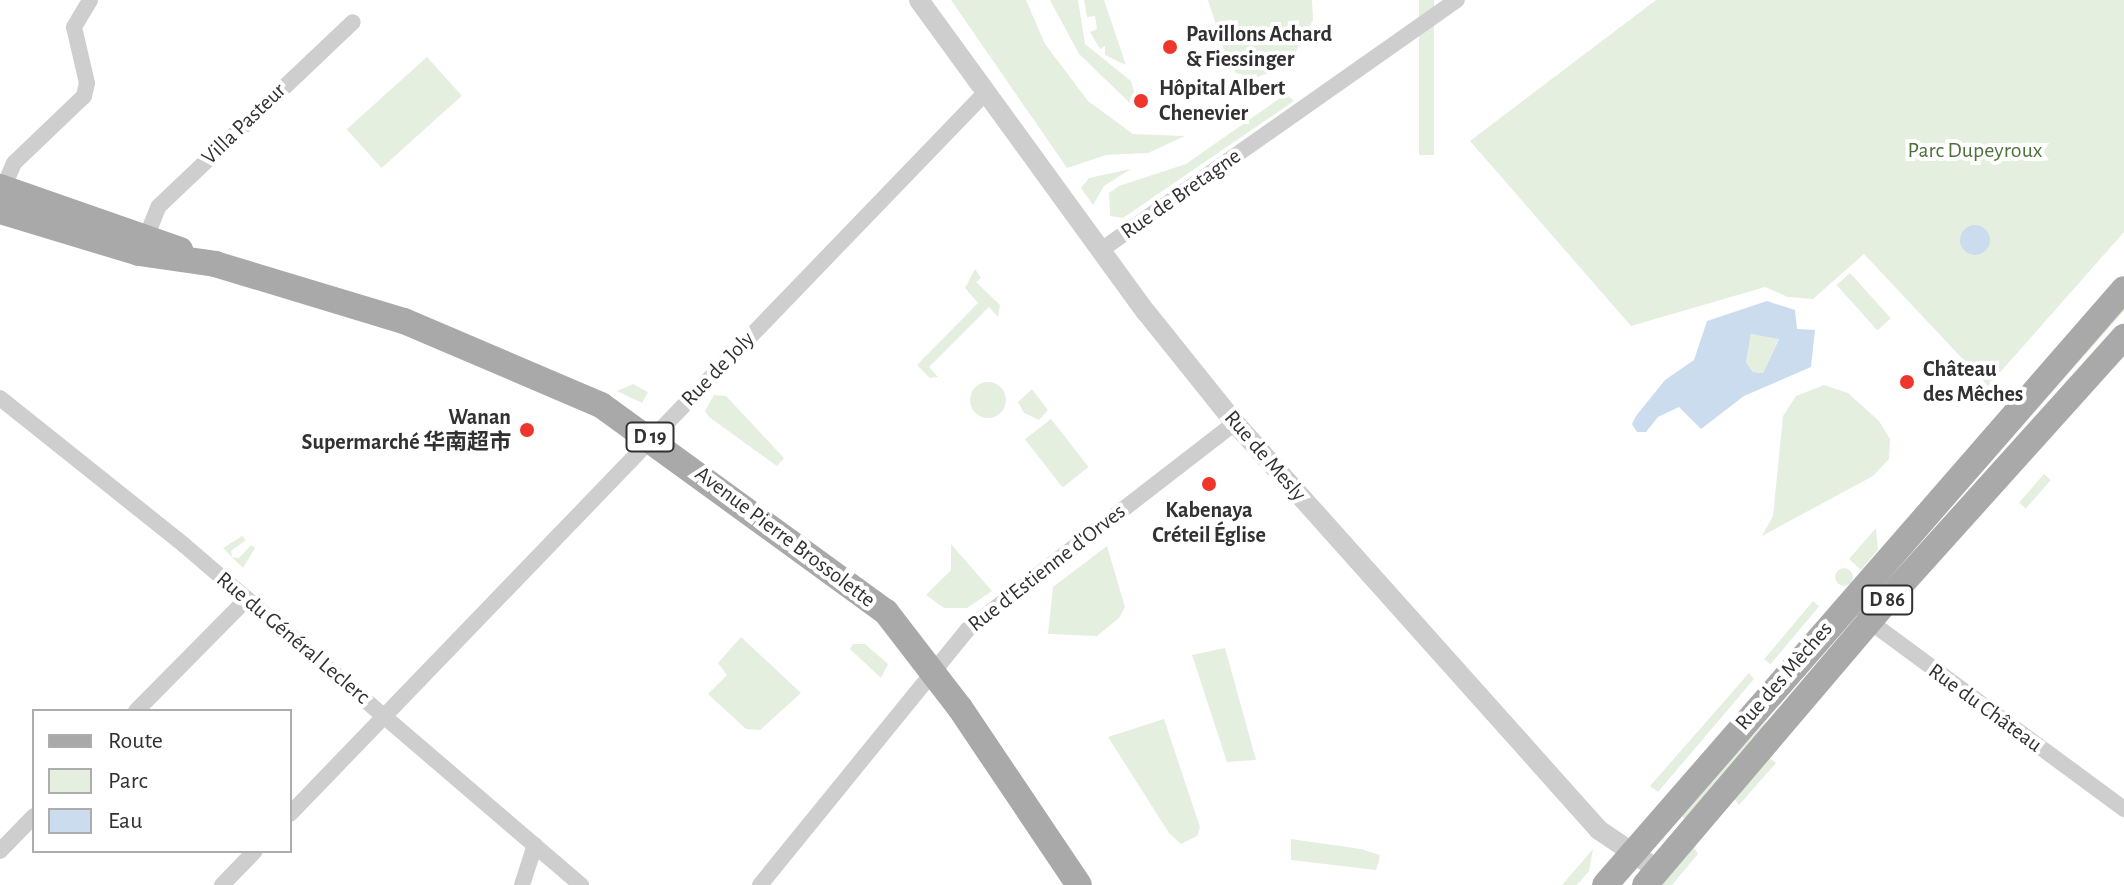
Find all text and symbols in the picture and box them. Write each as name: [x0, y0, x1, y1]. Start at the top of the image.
place label: Pavillons Achard & Fiessinger: [1186, 21, 1332, 72]
marker: Pavillons Achard & Fiessinger: [1161, 38, 1179, 56]
place label: Hôpital Albert Chenevier: [1159, 75, 1285, 126]
street label: Villa Pasteur: [197, 78, 291, 170]
marker: Hôpital Albert Chenevier: [1130, 90, 1152, 112]
park label: Parc Dupeyroux: [1908, 138, 2042, 164]
street label: Rue de Bretagne: [1116, 143, 1246, 245]
street label: Rue de Joly: [676, 326, 760, 412]
place label: Château des Mêches: [1923, 356, 2023, 408]
marker: Château des Mêches: [1898, 373, 1916, 391]
place label: Wanan Supermarché 华南超市: [301, 404, 511, 456]
street label: Rue de Mesly: [1218, 405, 1312, 507]
marker: Wanan Supermarché 华南超市: [518, 421, 536, 439]
road number: D 19: [624, 421, 676, 453]
street label: Avenue Pierre Brossolette: [690, 461, 880, 613]
marker: Kabenaya Créteil Église: [1200, 475, 1218, 493]
place label: Kabenaya Créteil Église: [1152, 497, 1266, 548]
street label: Rue d'Estienne d'Orves: [963, 498, 1131, 638]
street label: Rue du Général Leclerc: [211, 566, 375, 710]
road number: D 86: [1861, 584, 1913, 616]
street label: Rue des Mèches: [1730, 616, 1838, 736]
street label: Rue du Château: [1923, 658, 2047, 758]
legend: [32, 709, 292, 853]
text: Route: [108, 729, 163, 753]
text: Parc: [108, 769, 148, 793]
text: Eau: [108, 809, 142, 833]

